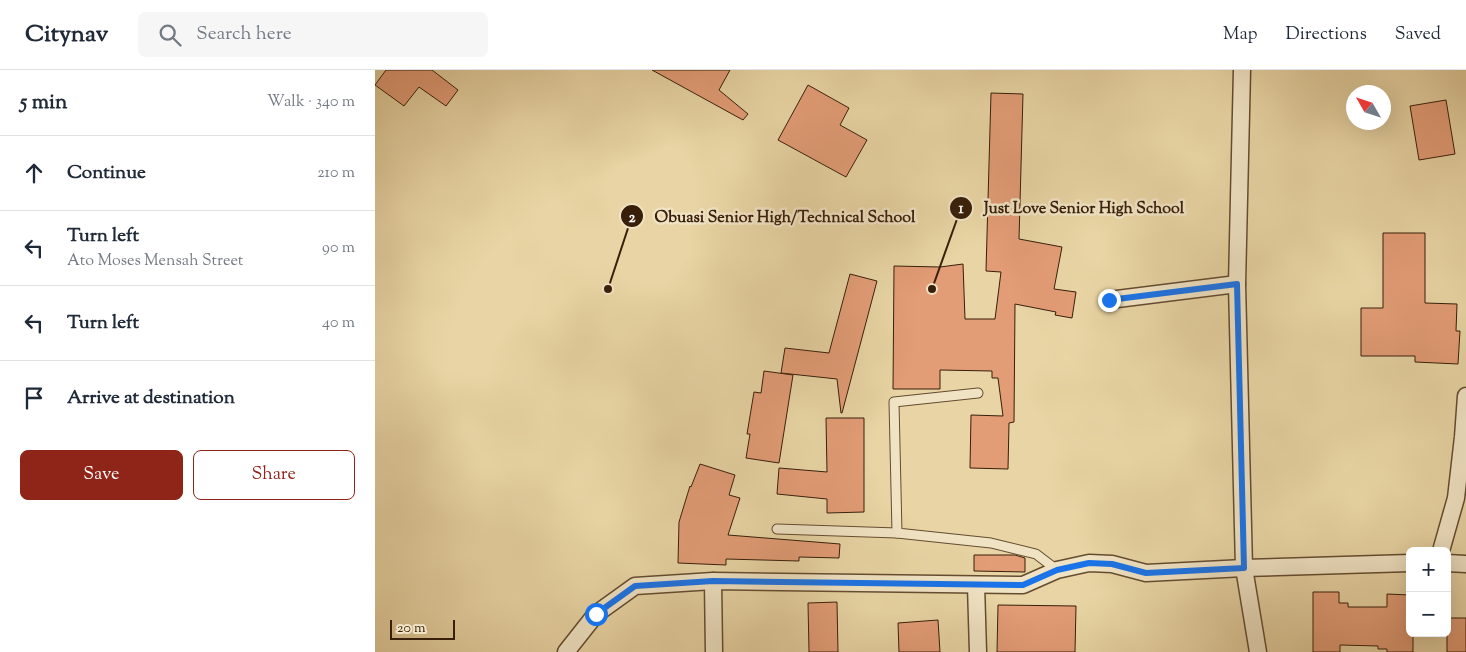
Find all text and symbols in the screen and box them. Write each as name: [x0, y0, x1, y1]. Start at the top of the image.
search box: [138, 12, 488, 57]
text: Citynav: [25, 18, 108, 52]
icon: search: [156, 21, 184, 49]
text: Search here: [196, 21, 292, 48]
text: Map: [1223, 22, 1258, 48]
text: Directions: [1286, 22, 1367, 48]
text: Saved: [1395, 22, 1441, 48]
north arrow: [1346, 85, 1391, 130]
text: 5 min: [20, 88, 67, 118]
text: Walk · 340 m: [267, 91, 355, 114]
icon: ahead: [20, 159, 48, 187]
text: Continue: [67, 160, 146, 187]
text: 210 m: [317, 162, 355, 185]
callout: Just Love Senior High School: [949, 192, 1194, 223]
text: Just Love Senior High School: [982, 198, 1185, 221]
text: 1: [958, 199, 964, 220]
callout: Obuasi Senior High/Technical School: [619, 201, 925, 232]
text: Obuasi Senior High/Technical School: [655, 207, 916, 230]
text: 2: [628, 208, 636, 229]
text: Turn left: [67, 223, 139, 250]
icon: left: [20, 234, 48, 262]
text: 90 m: [322, 237, 355, 260]
text: Ato Moses Mensah Street: [67, 250, 243, 273]
route end: [1098, 289, 1121, 312]
icon: left: [20, 309, 48, 337]
text: Turn left: [67, 310, 139, 337]
text: 40 m: [322, 312, 355, 335]
icon: arrive: [20, 384, 48, 412]
text: Arrive at destination: [67, 385, 235, 412]
button: Save: [20, 450, 183, 500]
button: Share: [193, 450, 355, 500]
map controls: [1406, 547, 1451, 637]
button: +: [1406, 547, 1451, 592]
button: −: [1406, 592, 1451, 637]
route start: [585, 603, 608, 626]
scale bar: [390, 617, 455, 640]
text: 20 m: [397, 619, 426, 639]

